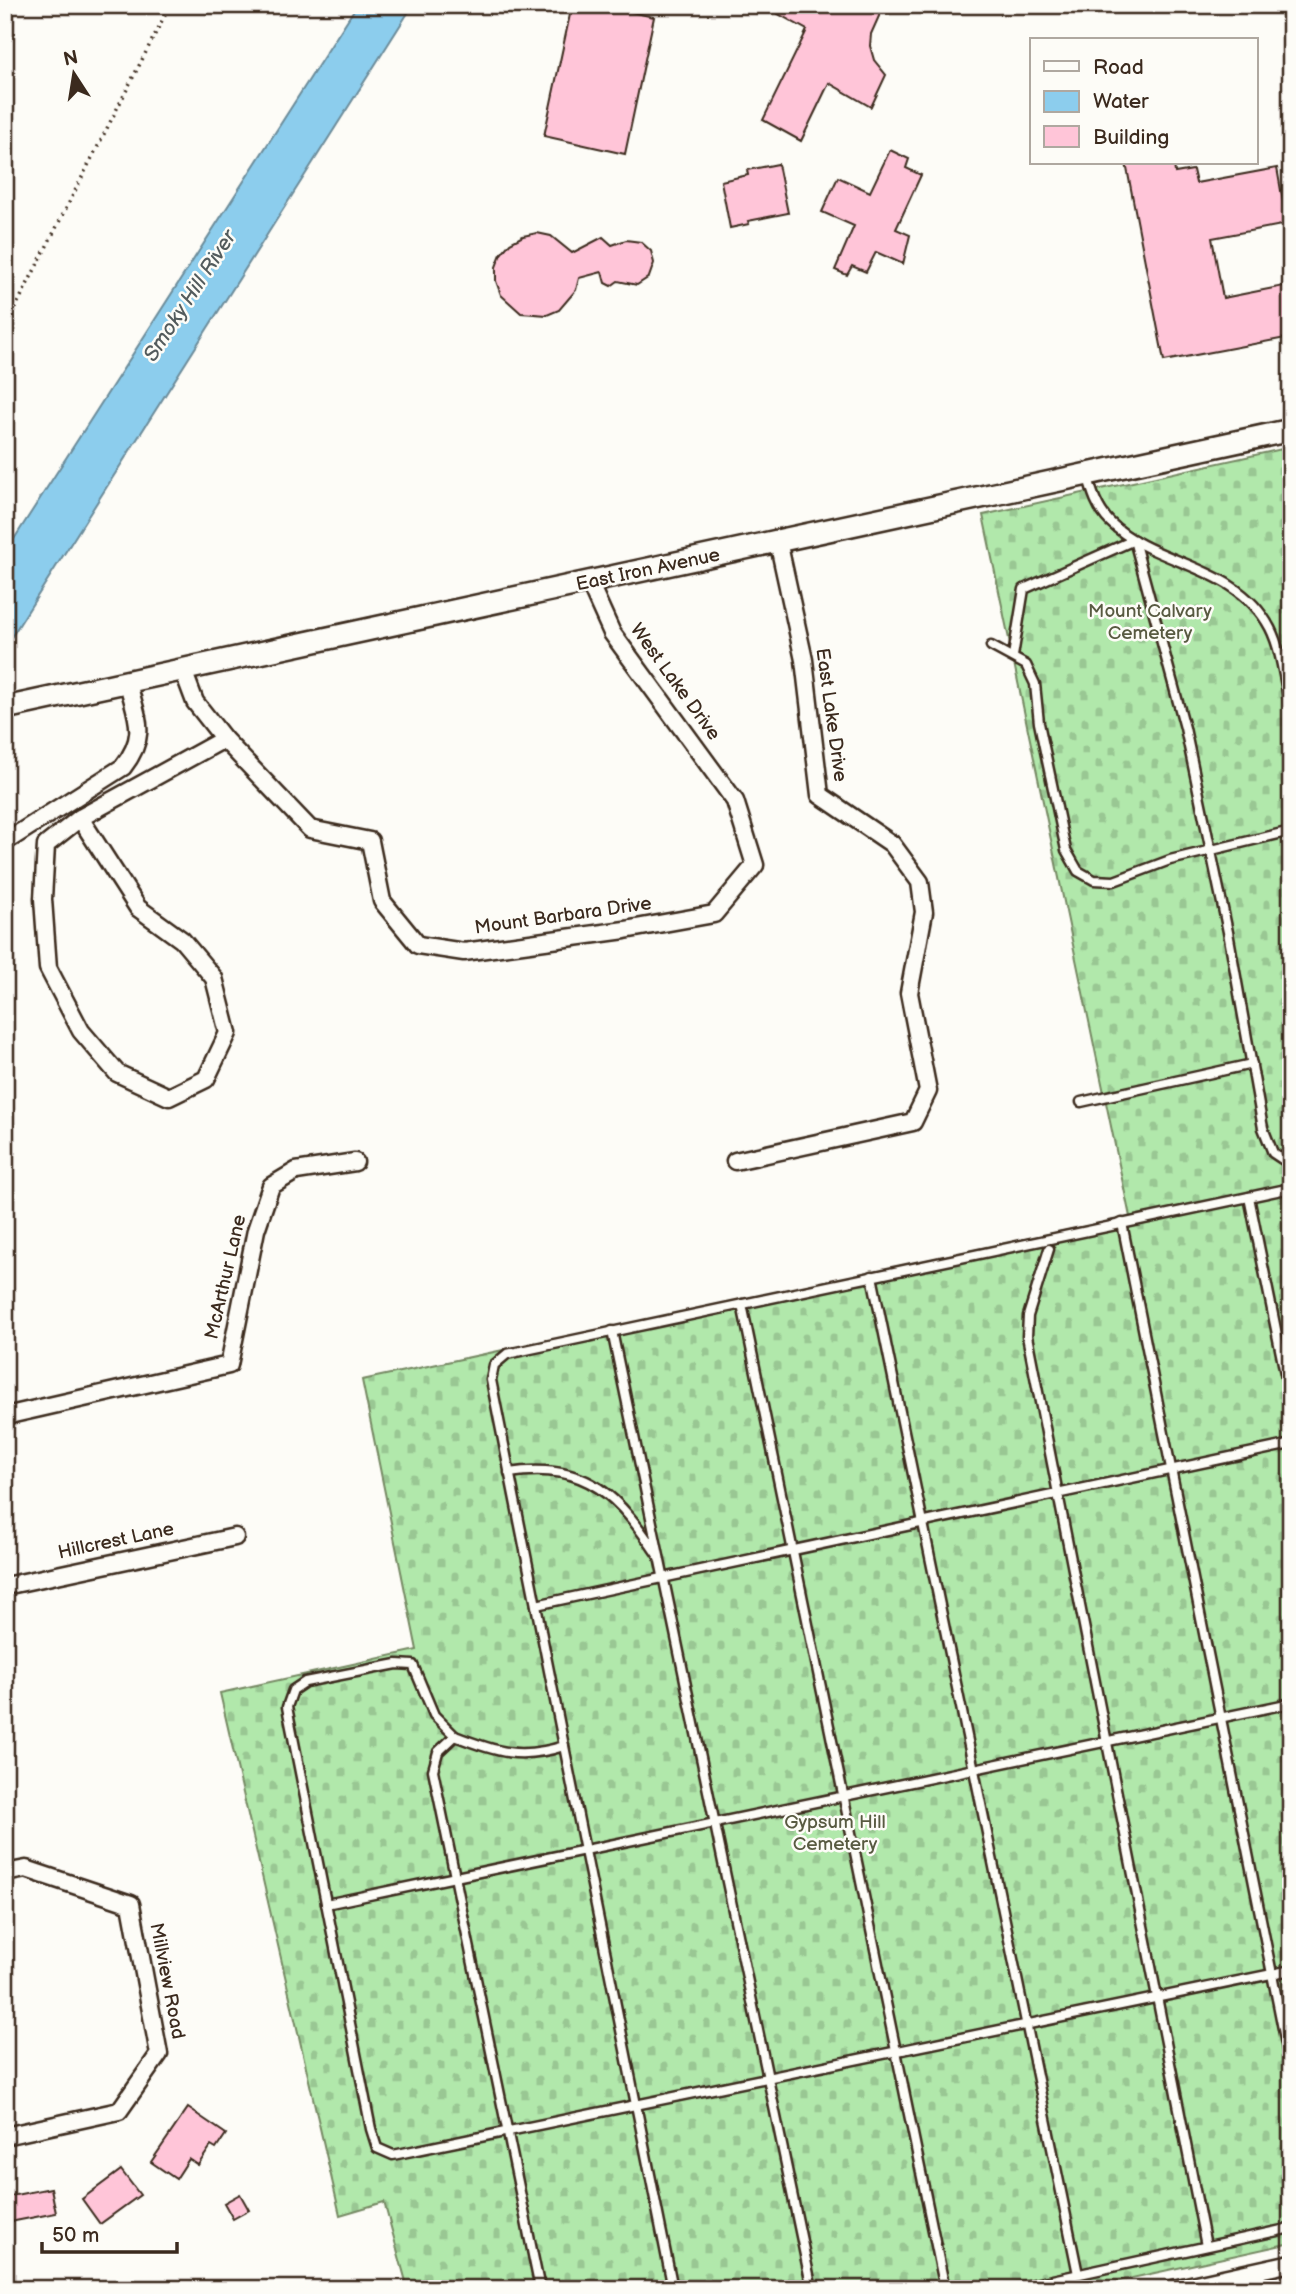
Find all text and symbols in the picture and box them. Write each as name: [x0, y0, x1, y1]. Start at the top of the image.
north arrow: [38, 38, 108, 108]
legend: [1030, 38, 1258, 164]
text: N: [61, 46, 80, 72]
text: Road: [1093, 55, 1144, 80]
text: Water: [1093, 89, 1149, 114]
text: Building: [1093, 125, 1169, 150]
water label: Smoky Hill River: [138, 224, 243, 366]
street label: East Iron Avenue: [574, 544, 722, 596]
park label: Mount Calvary Cemetery: [1088, 600, 1212, 645]
street label: West Lake Drive: [625, 619, 725, 745]
street label: East Lake Drive: [810, 647, 852, 783]
street label: Mount Barbara Drive: [473, 892, 653, 940]
street label: McArthur Lane: [200, 1212, 252, 1342]
street label: Hillcrest Lane: [56, 1517, 176, 1565]
park label: Gypsum Hill Cemetery: [784, 1811, 886, 1856]
street label: Millview Road: [144, 1921, 190, 2041]
scale bar: [42, 2210, 177, 2254]
text: 50 m: [52, 2223, 99, 2248]

